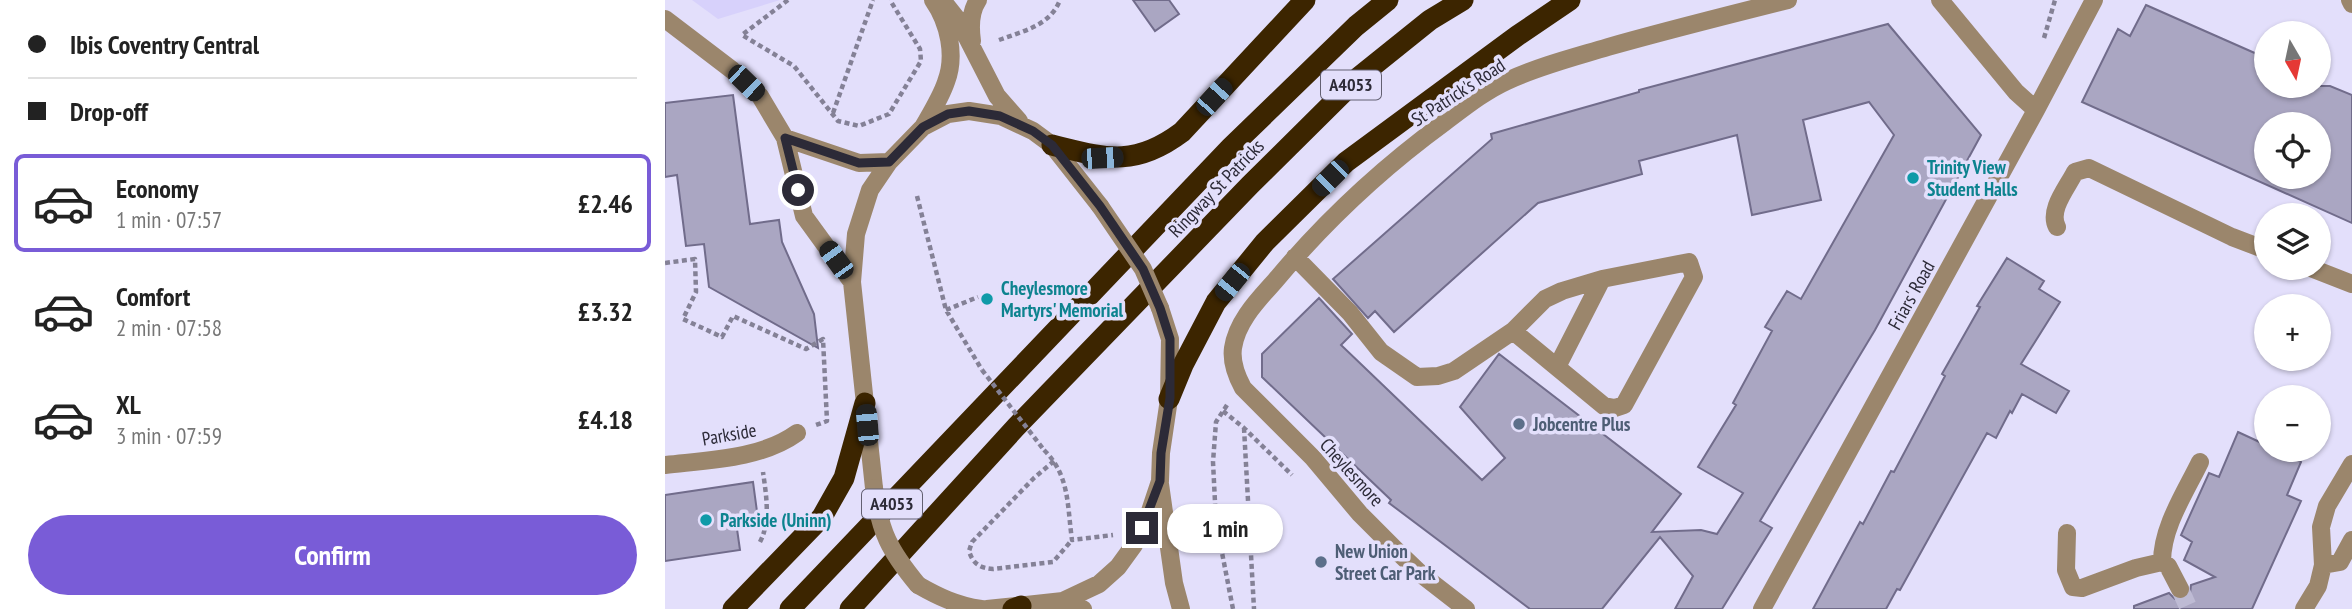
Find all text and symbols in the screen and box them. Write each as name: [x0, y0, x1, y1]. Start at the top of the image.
north arrow: [2254, 21, 2331, 98]
map controls: [2254, 21, 2331, 462]
text: Ibis Coventry Central: [70, 28, 259, 61]
street label: St Patrick's Road: [1407, 53, 1509, 131]
car: [724, 61, 769, 105]
road number: A4053: [1321, 70, 1381, 100]
car: [1193, 74, 1236, 120]
text: Drop-off: [70, 95, 148, 128]
button: locate: [2254, 112, 2331, 189]
street label: Ringway St Patricks: [1163, 134, 1269, 242]
car: [1081, 146, 1124, 170]
place label: Trinity View Student Halls: [1927, 155, 2018, 201]
car: [1308, 156, 1353, 200]
marker: Trinity View Student Halls: [1905, 170, 1921, 186]
icon: car: [32, 172, 95, 235]
text: Economy: [116, 172, 198, 205]
route start: [782, 174, 814, 206]
text: £2.46: [578, 187, 633, 220]
button: layers: [2254, 203, 2331, 280]
text: 1 min · 07:57: [116, 205, 222, 234]
car: [816, 237, 857, 283]
street label: Friars' Road: [1882, 256, 1940, 334]
car: [1211, 259, 1254, 305]
place label: Cheylesmore Martyrs' Memorial: [1001, 276, 1123, 322]
icon: car: [32, 280, 95, 343]
text: Comfort: [116, 280, 190, 313]
marker: Cheylesmore Martyrs' Memorial: [979, 291, 995, 307]
button: +: [2254, 294, 2331, 371]
text: £3.32: [578, 295, 633, 328]
text: 2 min · 07:58: [116, 313, 222, 342]
button: −: [2254, 385, 2331, 462]
icon: car: [32, 388, 95, 451]
text: XL: [116, 388, 141, 421]
text: £4.18: [578, 403, 633, 436]
car: [855, 403, 880, 447]
place label: Jobcentre Plus: [1532, 412, 1631, 436]
marker: Jobcentre Plus: [1511, 416, 1527, 432]
street label: Parkside: [700, 417, 758, 451]
text: 3 min · 07:59: [116, 421, 222, 450]
street label: Cheylesmore: [1315, 433, 1389, 511]
road number: A4053: [862, 490, 922, 518]
callout: 1 min: [1167, 504, 1282, 552]
place label: Parkside (Uninn): [720, 508, 832, 532]
marker: Parkside (Uninn): [698, 512, 714, 528]
route end: [1126, 512, 1158, 544]
text: 1 min: [1202, 514, 1248, 543]
button: Confirm: [28, 515, 637, 595]
place label: New Union Street Car Park: [1335, 539, 1436, 585]
marker: New Union Street Car Park: [1313, 554, 1329, 570]

